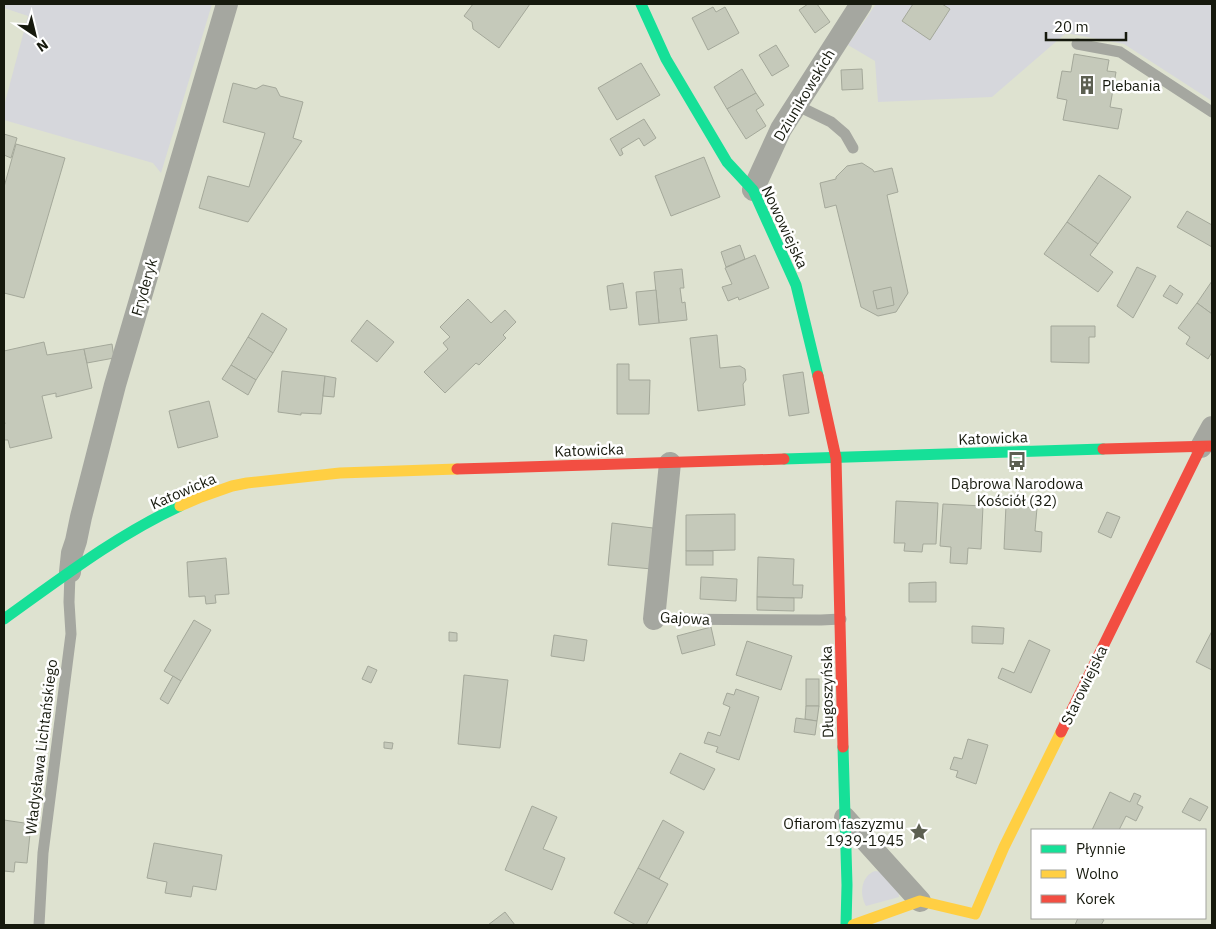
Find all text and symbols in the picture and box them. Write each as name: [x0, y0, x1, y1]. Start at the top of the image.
north arrow: [10, 10, 60, 60]
scale bar: [1046, 10, 1126, 42]
text: 20 m: [1054, 17, 1089, 36]
text: N: [33, 35, 52, 56]
street label: Dziunikowskich: [769, 46, 839, 144]
building icon: Plebania: [1076, 74, 1098, 96]
place label: Plebania: [1102, 76, 1160, 95]
street label: Nowowiejska: [758, 183, 812, 271]
street label: Fryderyk: [127, 256, 161, 318]
street label: Katowicka: [958, 427, 1028, 449]
street label: Katowicka: [554, 439, 624, 461]
bus stop icon: Dąbrowa Narodowa Kościół (32): [1006, 450, 1028, 472]
street label: Katowicka: [147, 469, 219, 513]
place label: Dąbrowa Narodowa Kościół (32): [951, 474, 1083, 510]
street label: Gajowa: [660, 607, 710, 629]
street label: Starowiejska: [1057, 642, 1111, 728]
street label: Długoszyńska: [817, 646, 837, 738]
street label: Władysława Lichtańskiego: [21, 658, 61, 836]
place label: Ofiarom faszyzmu 1939-1945: [783, 814, 904, 850]
place icon: Ofiarom faszyzmu 1939-1945: [908, 821, 930, 843]
legend: [1031, 829, 1206, 919]
text: Płynnie: [1076, 839, 1126, 858]
text: Wolno: [1076, 864, 1119, 883]
text: Korek: [1076, 889, 1115, 908]

